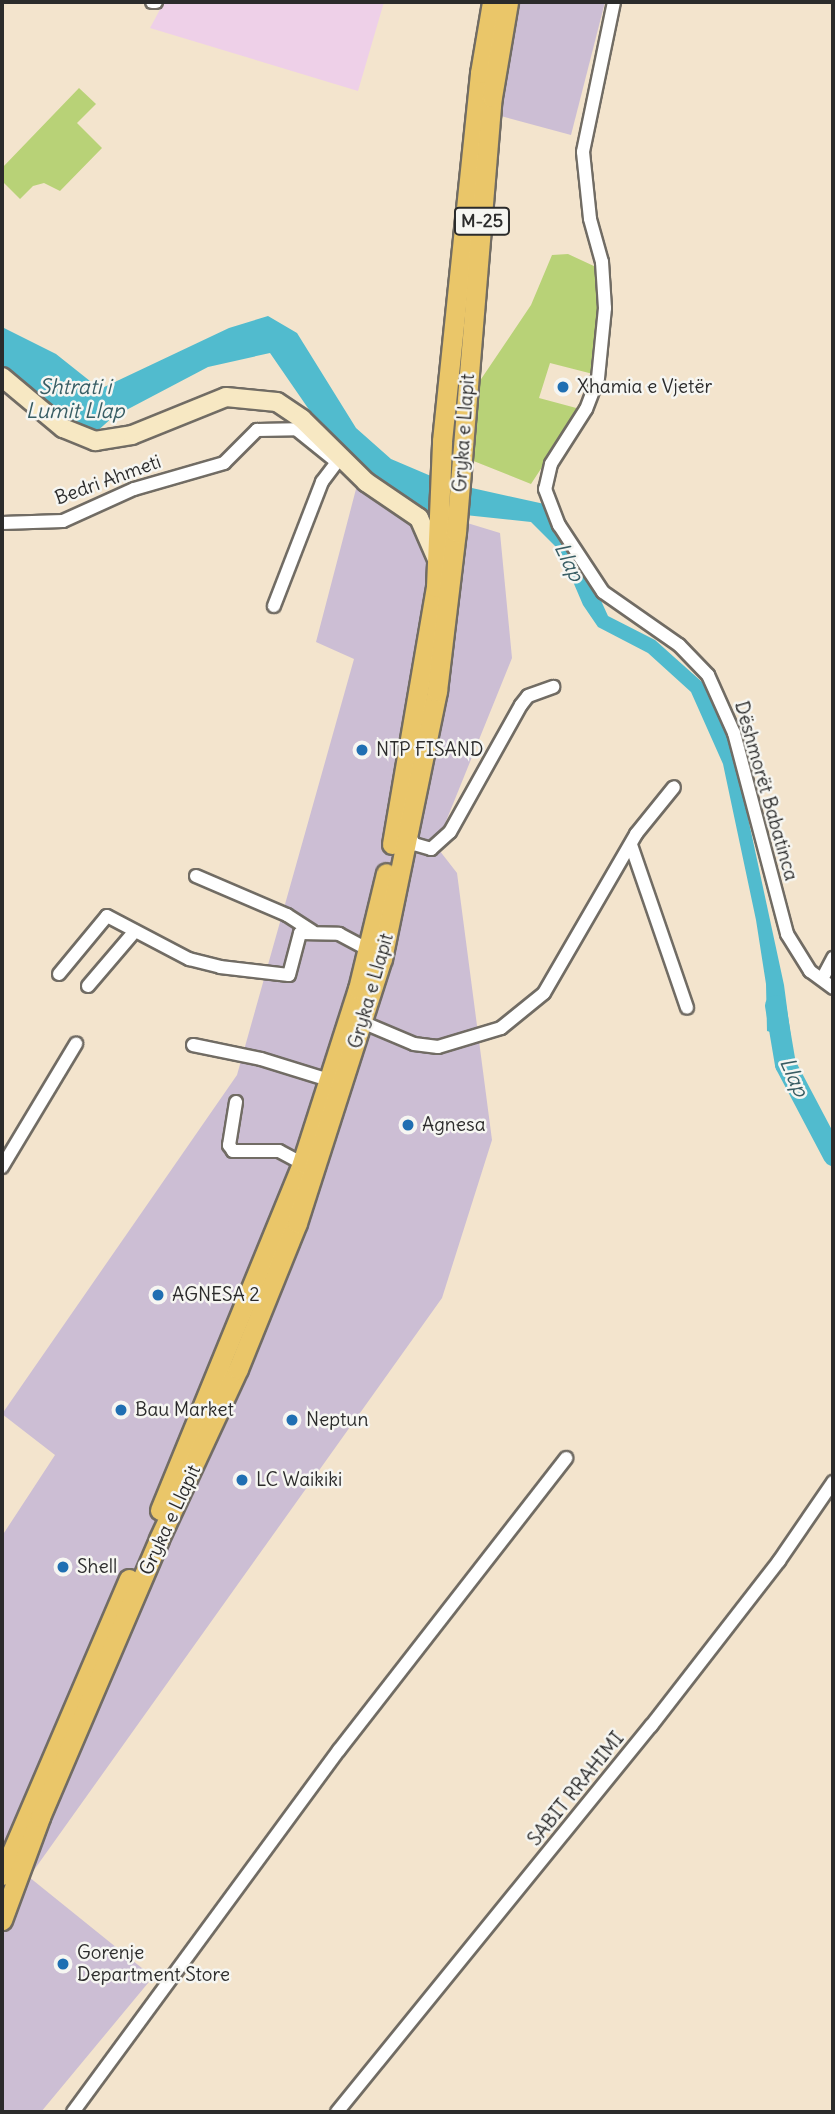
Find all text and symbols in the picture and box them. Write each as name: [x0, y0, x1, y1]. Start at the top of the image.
road number: M-25: [452, 206, 512, 236]
street label: Gryka e Llapit: [448, 373, 480, 493]
water label: Shtrati i Lumit Llap: [26, 374, 124, 424]
place label: Xhamia e Vjetër: [577, 376, 712, 398]
marker: Xhamia e Vjetër: [555, 379, 571, 395]
street label: Bedri Ahmeti: [52, 450, 164, 510]
water label: Llap: [549, 538, 589, 586]
street label: Dëshmorët Babatinca: [729, 699, 803, 883]
place label: NTP FISAND: [376, 739, 483, 761]
marker: NTP FISAND: [354, 742, 370, 758]
street label: Gryka e Llapit: [344, 931, 398, 1051]
water label: Llap: [774, 1054, 814, 1100]
place label: Agnesa: [422, 1114, 486, 1136]
marker: Agnesa: [400, 1117, 416, 1133]
place label: AGNESA 2: [172, 1284, 260, 1306]
marker: AGNESA 2: [150, 1287, 166, 1303]
place label: Bau Market: [135, 1399, 234, 1421]
marker: Bau Market: [113, 1402, 129, 1418]
place label: Neptun: [306, 1409, 368, 1431]
marker: Neptun: [284, 1412, 300, 1428]
street label: Gryka e Llapit: [135, 1461, 205, 1579]
place label: LC Waikiki: [256, 1469, 342, 1491]
marker: LC Waikiki: [234, 1472, 250, 1488]
place label: Shell: [77, 1556, 117, 1578]
marker: Shell: [55, 1559, 71, 1575]
street label: SABIT RRAHIMI: [523, 1728, 629, 1850]
place label: Gorenje Department Store: [77, 1942, 230, 1986]
marker: Gorenje Department Store: [55, 1956, 71, 1972]

